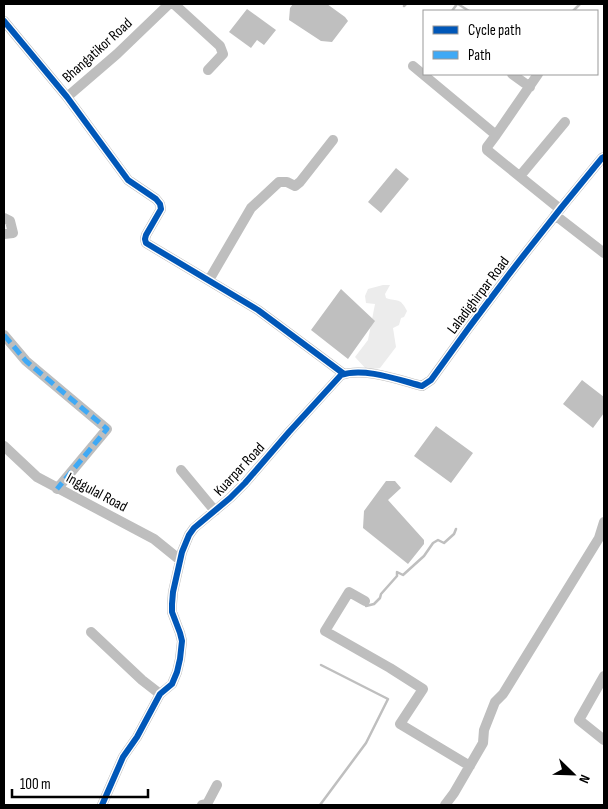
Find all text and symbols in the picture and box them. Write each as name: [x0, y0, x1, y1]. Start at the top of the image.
legend: [423, 10, 598, 75]
street label: Bhangatikor Road: [58, 14, 136, 87]
text: Cycle path: [468, 21, 521, 40]
text: Path: [468, 46, 491, 65]
street label: Laladighirpar Road: [443, 253, 514, 338]
street label: Kuarpar Road: [210, 439, 269, 500]
street label: Inggulal Road: [63, 468, 131, 516]
north arrow: [548, 749, 598, 799]
scale bar: [12, 766, 149, 798]
text: N: [575, 772, 594, 786]
text: 100 m: [20, 775, 51, 794]

